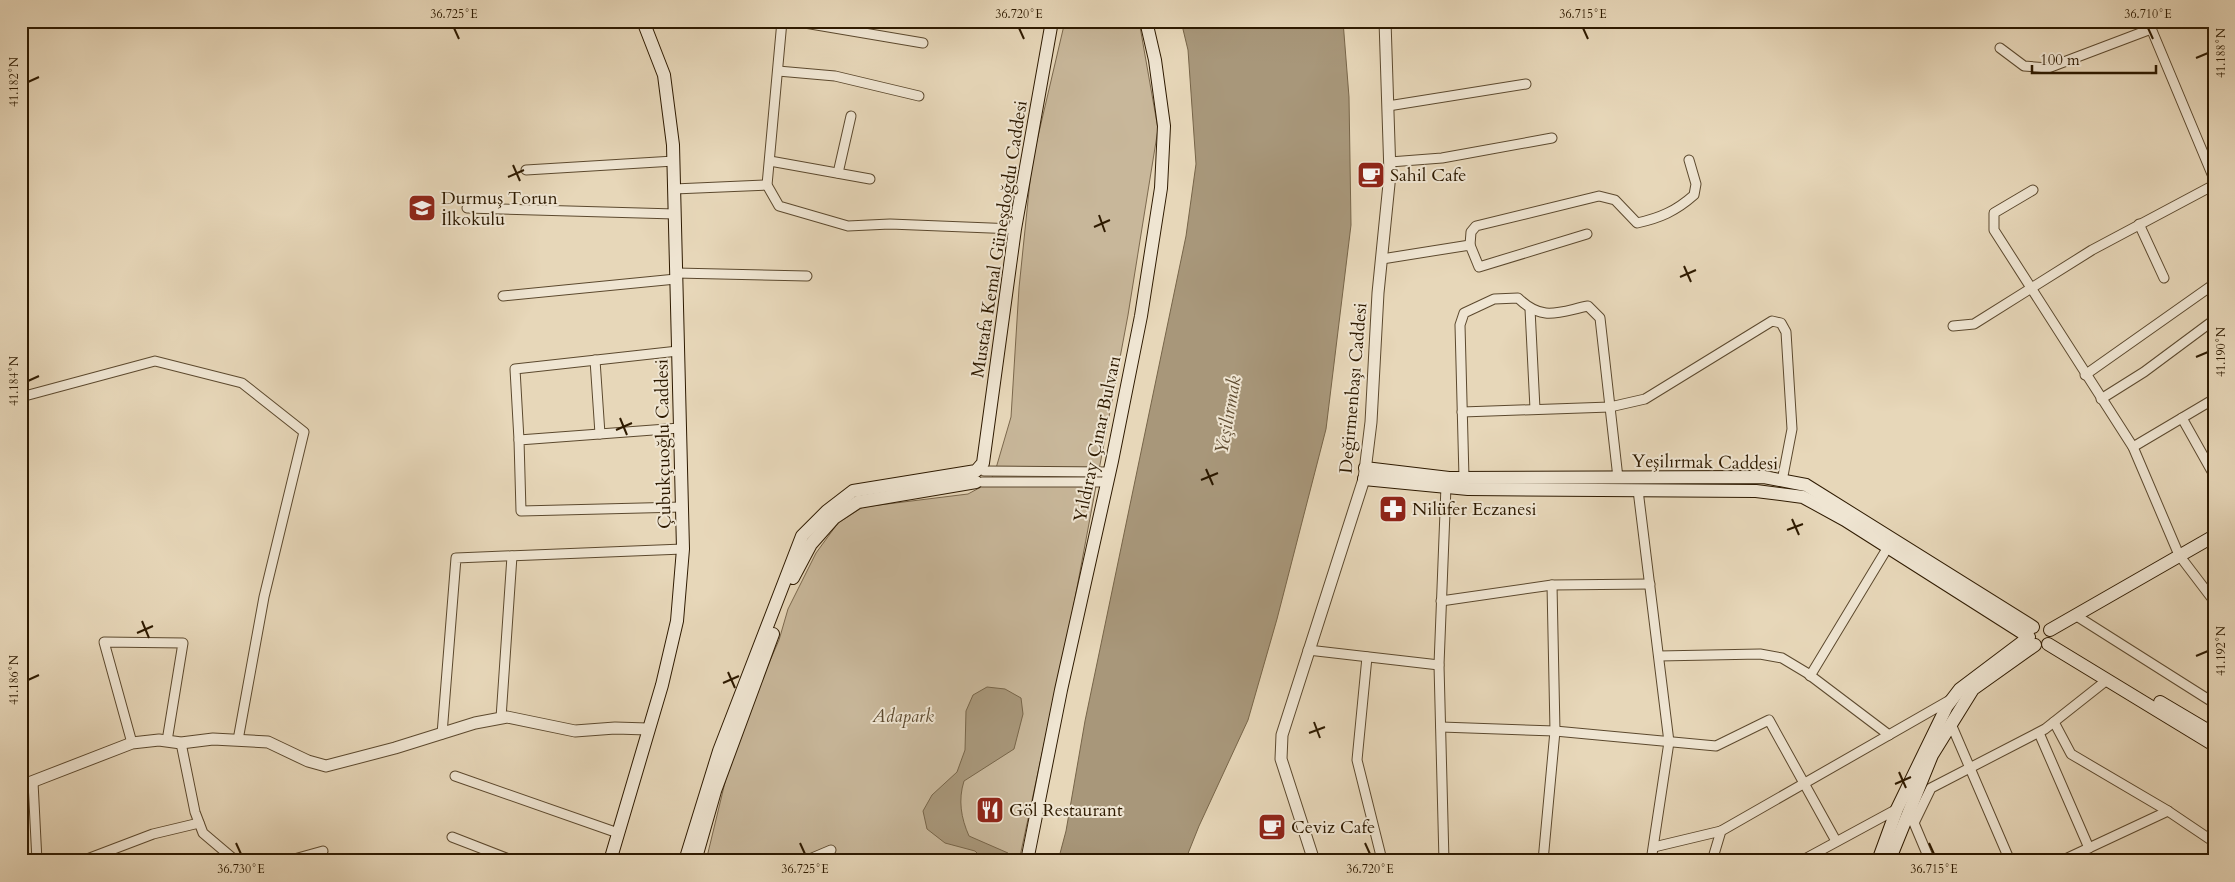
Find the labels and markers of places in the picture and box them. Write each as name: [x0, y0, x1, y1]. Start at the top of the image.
cafe icon: Sahil Cafe: [1356, 160, 1386, 190]
place label: Sahil Cafe: [1390, 163, 1466, 188]
place label: Durmuş Torun İlkokulu: [441, 186, 558, 232]
school or university icon: Durmuş Torun İlkokulu: [407, 193, 437, 223]
pharmacy icon: Nilüfer Eczanesi: [1378, 494, 1408, 524]
place label: Nilüfer Eczanesi: [1412, 497, 1537, 522]
restaurant icon: Göl Restaurant: [975, 795, 1005, 825]
place label: Göl Restaurant: [1009, 798, 1123, 823]
cafe icon: Ceviz Cafe: [1257, 812, 1287, 842]
place label: Ceviz Cafe: [1291, 815, 1375, 840]

